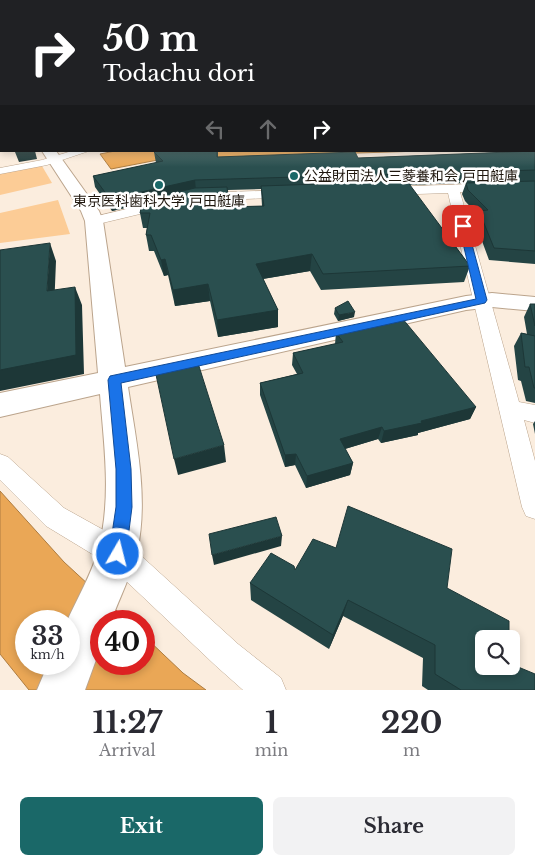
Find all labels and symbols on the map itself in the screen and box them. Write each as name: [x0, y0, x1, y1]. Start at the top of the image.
place label: 公益財団法人三菱養和会 戸田艇庫: [304, 167, 518, 185]
marker: 公益財団法人三菱養和会 戸田艇庫: [288, 170, 300, 182]
marker: 東京医科歯科大学 戸田艇庫: [153, 179, 165, 191]
place label: 東京医科歯科大学 戸田艇庫: [73, 192, 245, 210]
pin: [442, 205, 484, 247]
position arrow: [91, 527, 143, 579]
speed limit sign: 40: [90, 610, 155, 675]

